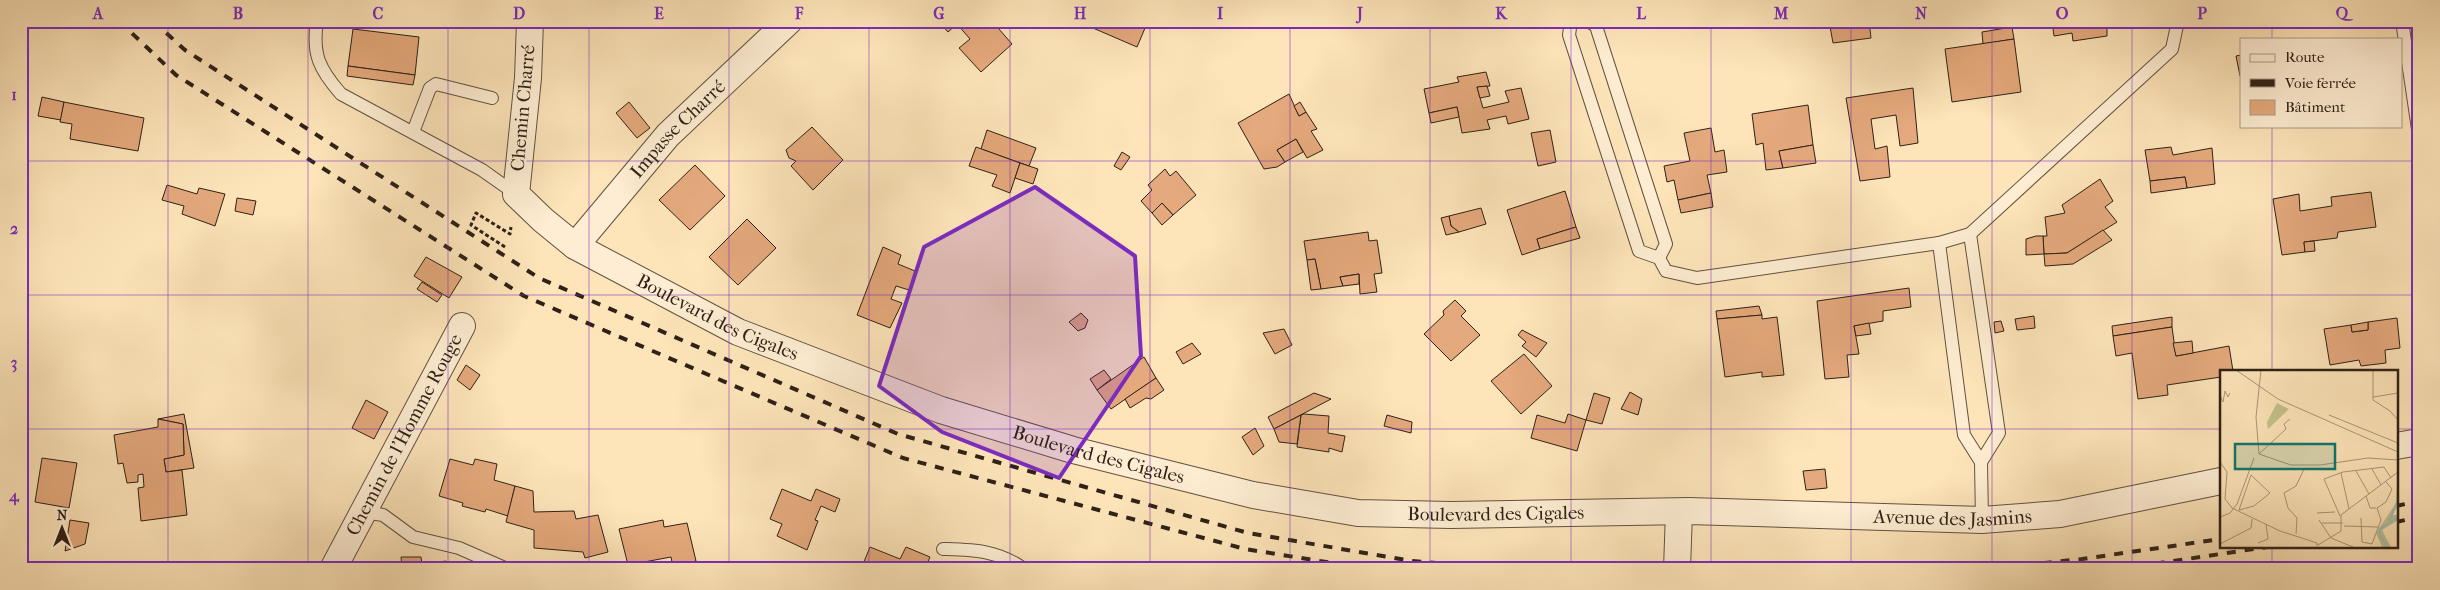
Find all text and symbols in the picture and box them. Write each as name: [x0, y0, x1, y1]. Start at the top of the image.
text: A: [92, 4, 104, 23]
text: B: [233, 4, 243, 23]
text: C: [373, 4, 384, 23]
text: D: [513, 4, 525, 23]
text: E: [654, 4, 664, 23]
text: F: [794, 4, 804, 23]
text: G: [933, 4, 945, 23]
text: H: [1074, 4, 1087, 23]
text: I: [1217, 4, 1224, 23]
text: J: [1355, 4, 1363, 24]
text: K: [1495, 4, 1508, 23]
text: L: [1636, 4, 1646, 23]
text: M: [1773, 4, 1789, 23]
text: N: [1915, 4, 1928, 23]
text: O: [2056, 4, 2069, 23]
text: P: [2197, 4, 2207, 23]
text: Q: [2336, 4, 2354, 23]
legend: [2240, 38, 2402, 128]
street label: Chemin Charré: [507, 44, 539, 172]
text: Route: [2285, 48, 2325, 66]
text: Voie ferrée: [2284, 74, 2357, 92]
street label: Impasse Charré: [626, 76, 730, 182]
text: 1: [11, 85, 17, 104]
text: Bâtiment: [2285, 98, 2346, 116]
text: 2: [10, 219, 18, 238]
street label: Boulevard des Cigales: [633, 269, 801, 365]
street label: Chemin de l'Homme Rouge: [342, 330, 467, 539]
text: 3: [11, 353, 17, 373]
inset map: [2220, 370, 2398, 548]
street label: Boulevard des Cigales: [1010, 421, 1187, 488]
text: 4: [8, 486, 20, 506]
north arrow: [38, 502, 88, 552]
street label: Boulevard des Cigales: [1407, 502, 1584, 526]
street label: Avenue des Jasmins: [1872, 505, 2033, 531]
text: N: [57, 507, 68, 524]

